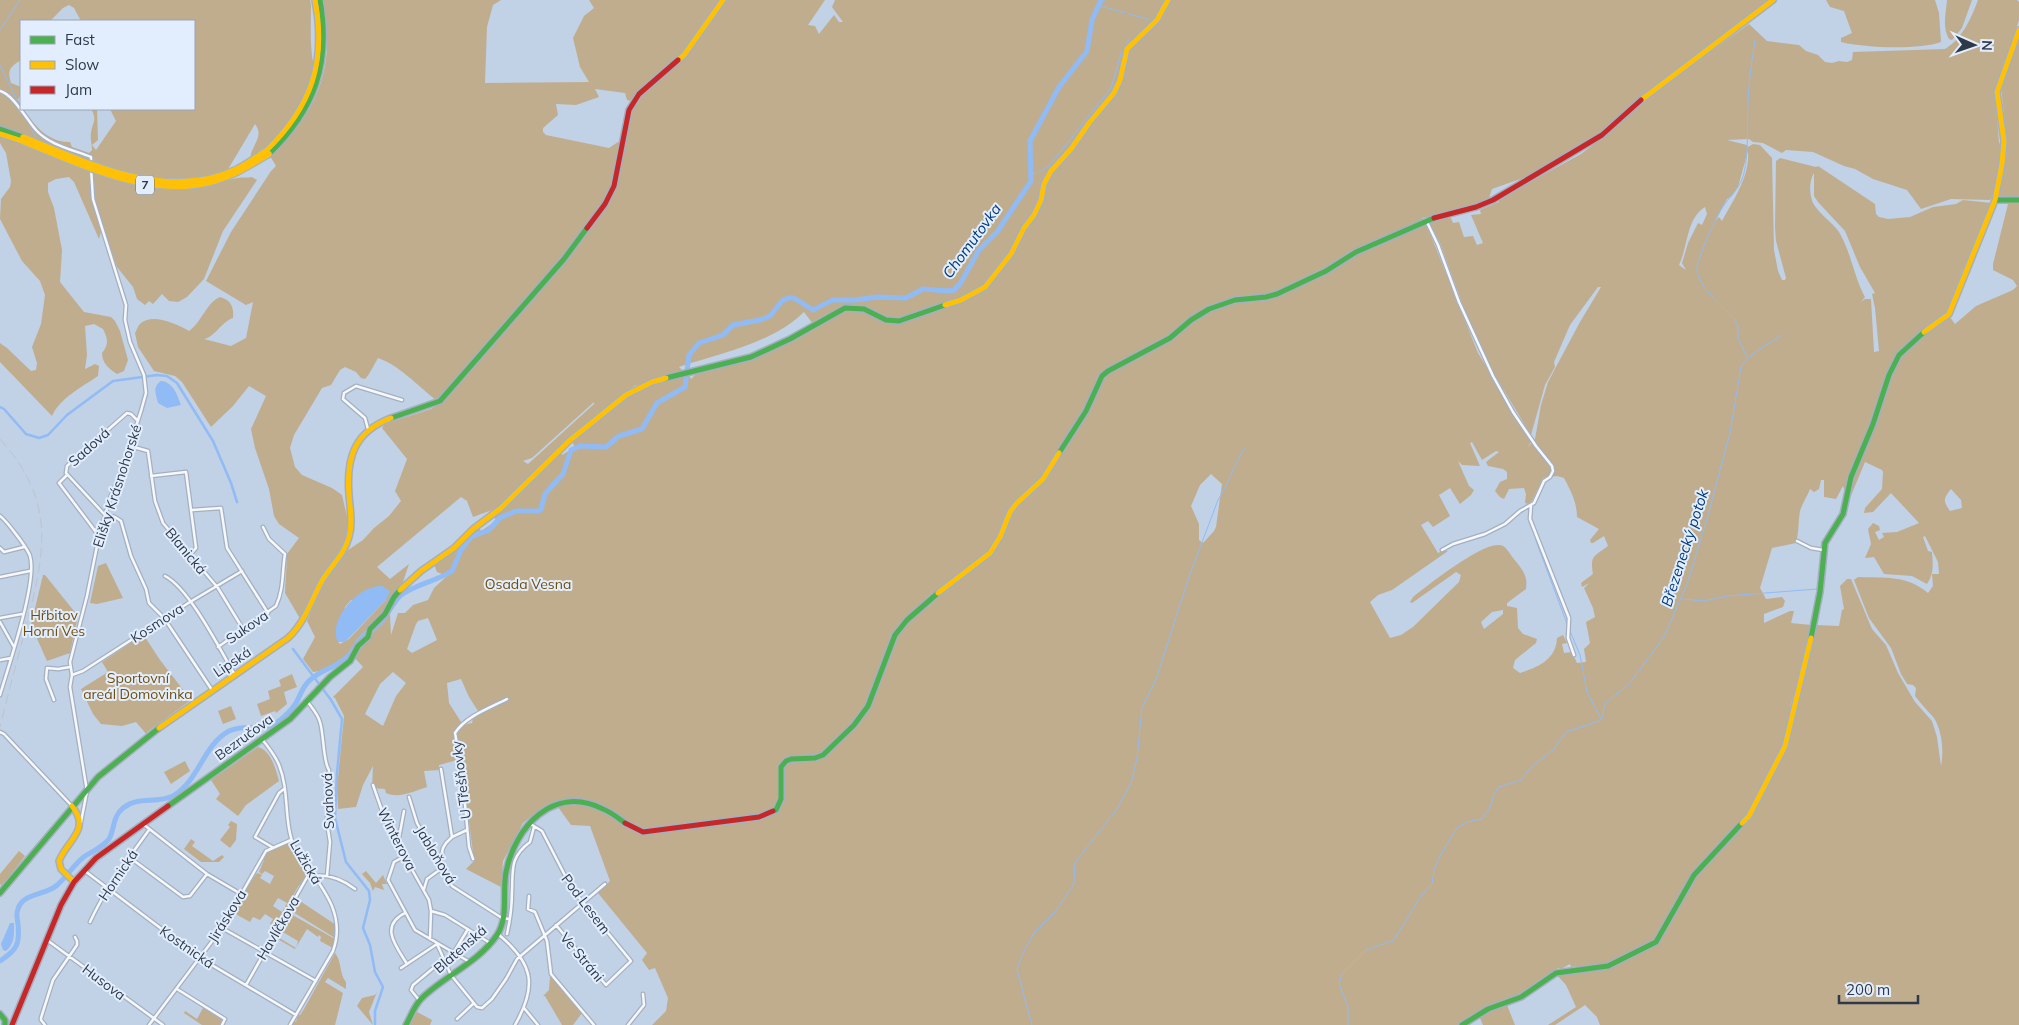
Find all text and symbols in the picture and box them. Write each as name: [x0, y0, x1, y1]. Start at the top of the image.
legend: [20, 20, 195, 110]
north arrow: [1949, 20, 1999, 70]
text: Fast: [65, 30, 95, 49]
text: N: [1978, 40, 1996, 51]
text: Slow: [65, 55, 99, 74]
text: Jam: [65, 80, 92, 99]
road number: 7: [136, 176, 154, 194]
water label: Chomutovka: [938, 200, 1005, 282]
street label: Elišky Krásnohorské: [89, 422, 145, 550]
street label: Sadová: [65, 424, 113, 470]
water label: Březenecký potok: [1657, 486, 1713, 609]
street label: Blanická: [161, 524, 211, 578]
park label: Osada Vesna: [485, 575, 571, 593]
street label: Kosmova: [127, 599, 187, 647]
park label: Hřbitov Horní Ves: [23, 606, 85, 640]
street label: Sukova: [222, 606, 272, 648]
street label: Lipská: [210, 643, 254, 681]
park label: Sportovní areál Domovinka: [83, 669, 193, 703]
street label: Bezručova: [211, 710, 277, 764]
street label: U Třešňovky: [447, 739, 475, 820]
street label: Svahová: [318, 773, 338, 829]
street label: Winterova: [374, 805, 420, 873]
street label: Jabloňová: [412, 823, 460, 887]
street label: Lužická: [286, 836, 326, 888]
street label: Hornická: [94, 846, 142, 904]
street label: Pod Lesem: [557, 870, 615, 938]
street label: Jiráskova: [204, 886, 250, 946]
street label: Havlíčkova: [253, 893, 303, 963]
street label: Blatenská: [430, 921, 490, 977]
street label: Kostnická: [156, 922, 218, 972]
street label: Ve Stráni: [556, 929, 608, 985]
street label: Husova: [79, 960, 129, 1004]
scale bar: [1839, 972, 1918, 1004]
text: 200 m: [1846, 980, 1890, 999]

